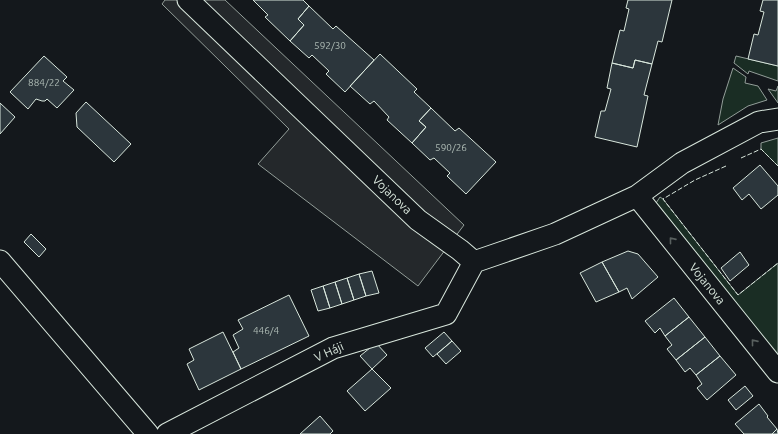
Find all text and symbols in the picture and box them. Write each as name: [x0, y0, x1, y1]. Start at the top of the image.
house number: 592/30: [314, 40, 346, 51]
house number: 884/22: [28, 77, 60, 88]
house number: 590/26: [435, 142, 467, 153]
street label: Vojanova: [370, 173, 415, 216]
one-way arrow: [670, 238, 677, 245]
street label: Vojanova: [687, 260, 728, 307]
house number: 446/4: [253, 325, 279, 336]
street label: V Háji: [312, 339, 346, 364]
one-way arrow: [751, 339, 758, 346]

